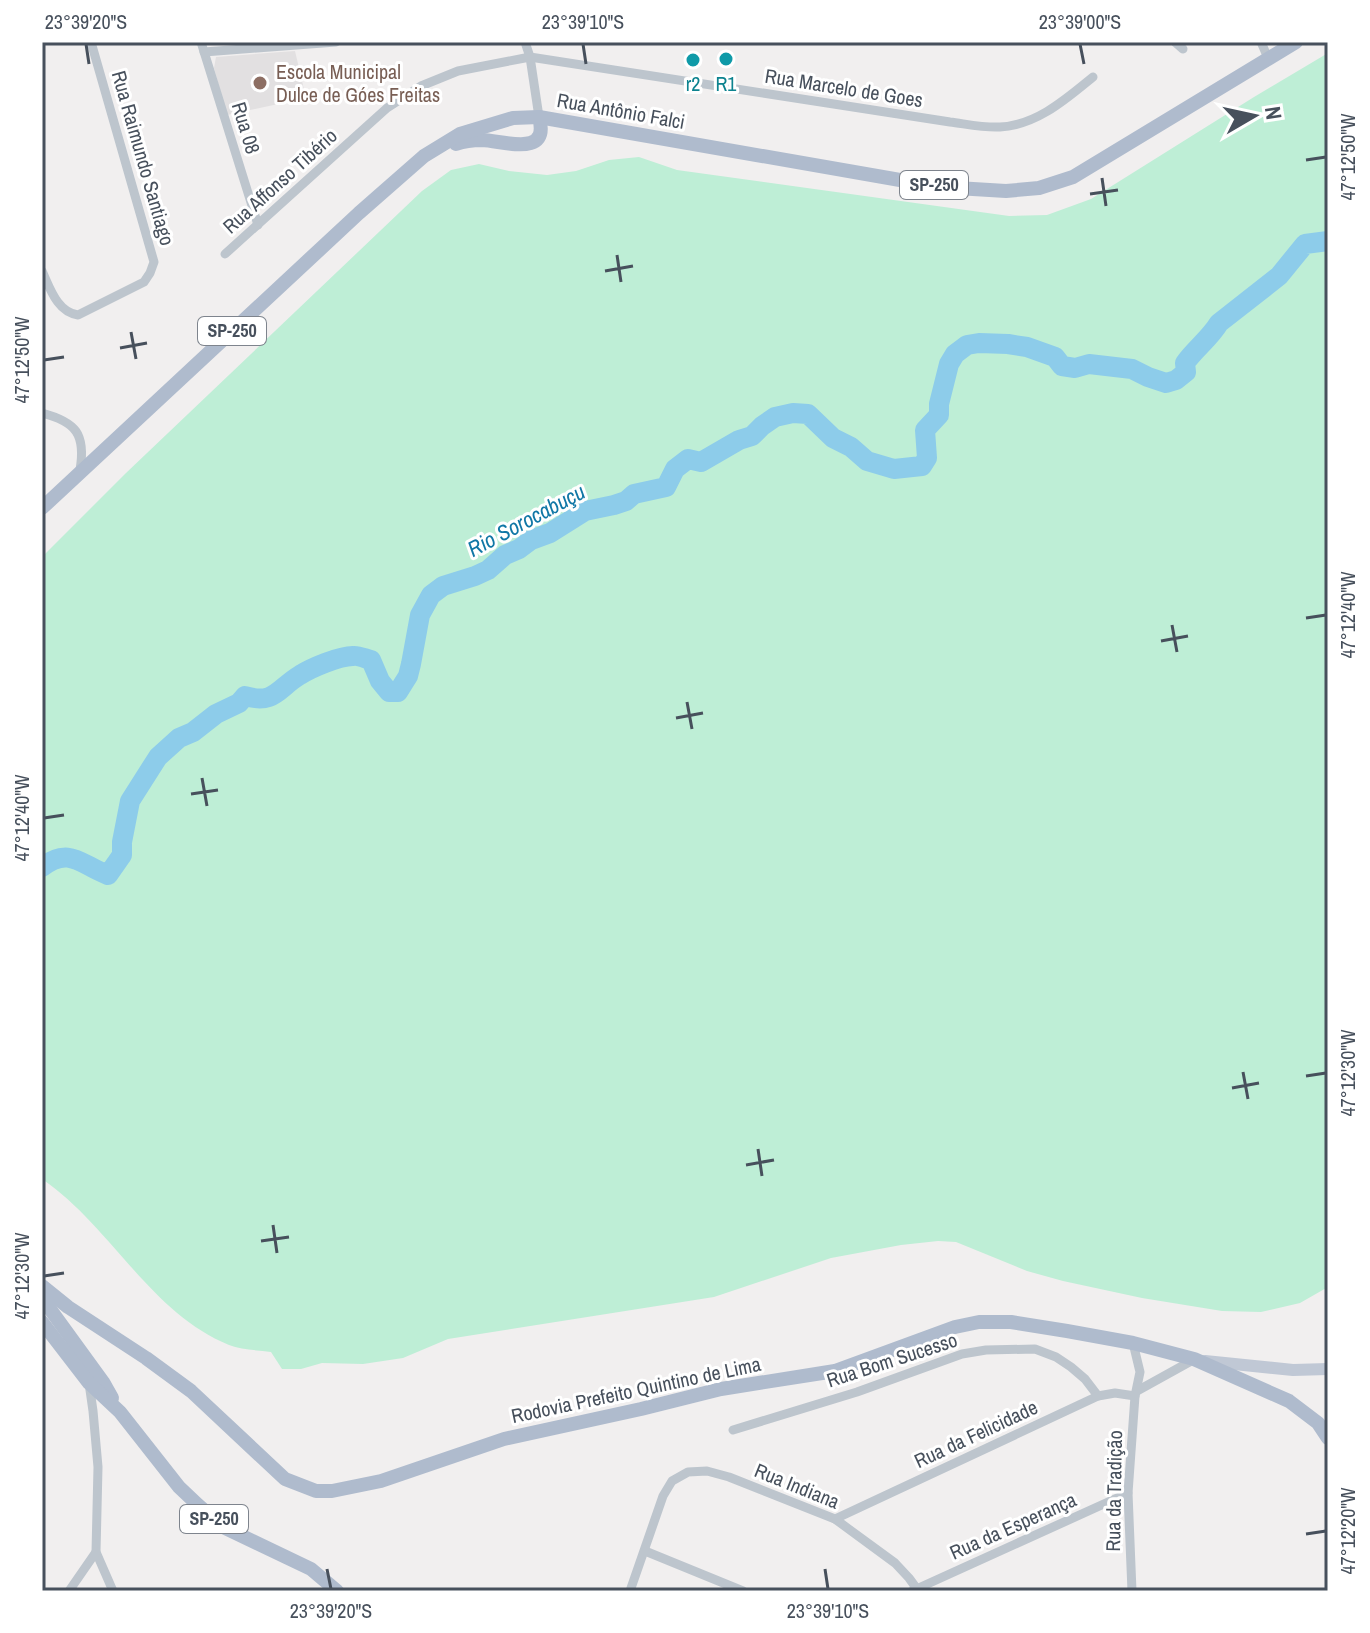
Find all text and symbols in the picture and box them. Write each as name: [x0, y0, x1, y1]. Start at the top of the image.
text: 23°39'20"S: [45, 8, 127, 35]
text: 23°39'10"S: [542, 8, 624, 35]
text: 23°39'00"S: [1039, 8, 1121, 35]
marker: R1: [717, 50, 735, 68]
marker: r2: [684, 51, 702, 69]
place label: Escola Municipal Dulce de Góes Freitas: [276, 58, 440, 108]
street label: Rua Marcelo de Goes: [763, 62, 925, 113]
street label: Rua Raimundo Santiago: [106, 67, 181, 248]
place label: r2: [686, 70, 700, 97]
place label: R1: [716, 70, 736, 97]
marker: Escola Municipal Dulce de Góes Freitas: [251, 74, 269, 92]
north arrow: [1214, 76, 1294, 156]
street label: Rua Antônio Falci: [555, 86, 687, 135]
street label: Rua 08: [226, 99, 267, 157]
text: N: [1258, 104, 1290, 122]
text: 47°12'50"W: [1334, 113, 1361, 201]
street label: Rua Affonso Tibério: [217, 122, 343, 239]
road number: SP-250: [900, 171, 968, 199]
text: 47°12'50"W: [8, 316, 35, 404]
road number: SP-250: [198, 317, 266, 345]
water label: Rio Sorocabuçu: [462, 476, 590, 564]
text: 47°12'40"W: [1334, 571, 1361, 659]
text: 47°12'40"W: [8, 774, 35, 862]
text: 47°12'30"W: [1334, 1029, 1361, 1117]
text: 47°12'30"W: [8, 1232, 35, 1320]
street label: Rua Bom Sucesso: [823, 1326, 961, 1393]
street label: Rodovia Prefeito Quintino de Lima: [509, 1350, 763, 1429]
street label: Rua da Felicidade: [910, 1393, 1042, 1474]
street label: Rua da Tradição: [1099, 1430, 1128, 1552]
street label: Rua Indiana: [751, 1456, 844, 1515]
street label: Rua da Esperança: [945, 1486, 1080, 1566]
text: 47°12'20"W: [1334, 1487, 1361, 1575]
road number: SP-250: [180, 1505, 248, 1533]
text: 23°39'20"S: [290, 1597, 372, 1624]
text: 23°39'10"S: [787, 1597, 869, 1624]

